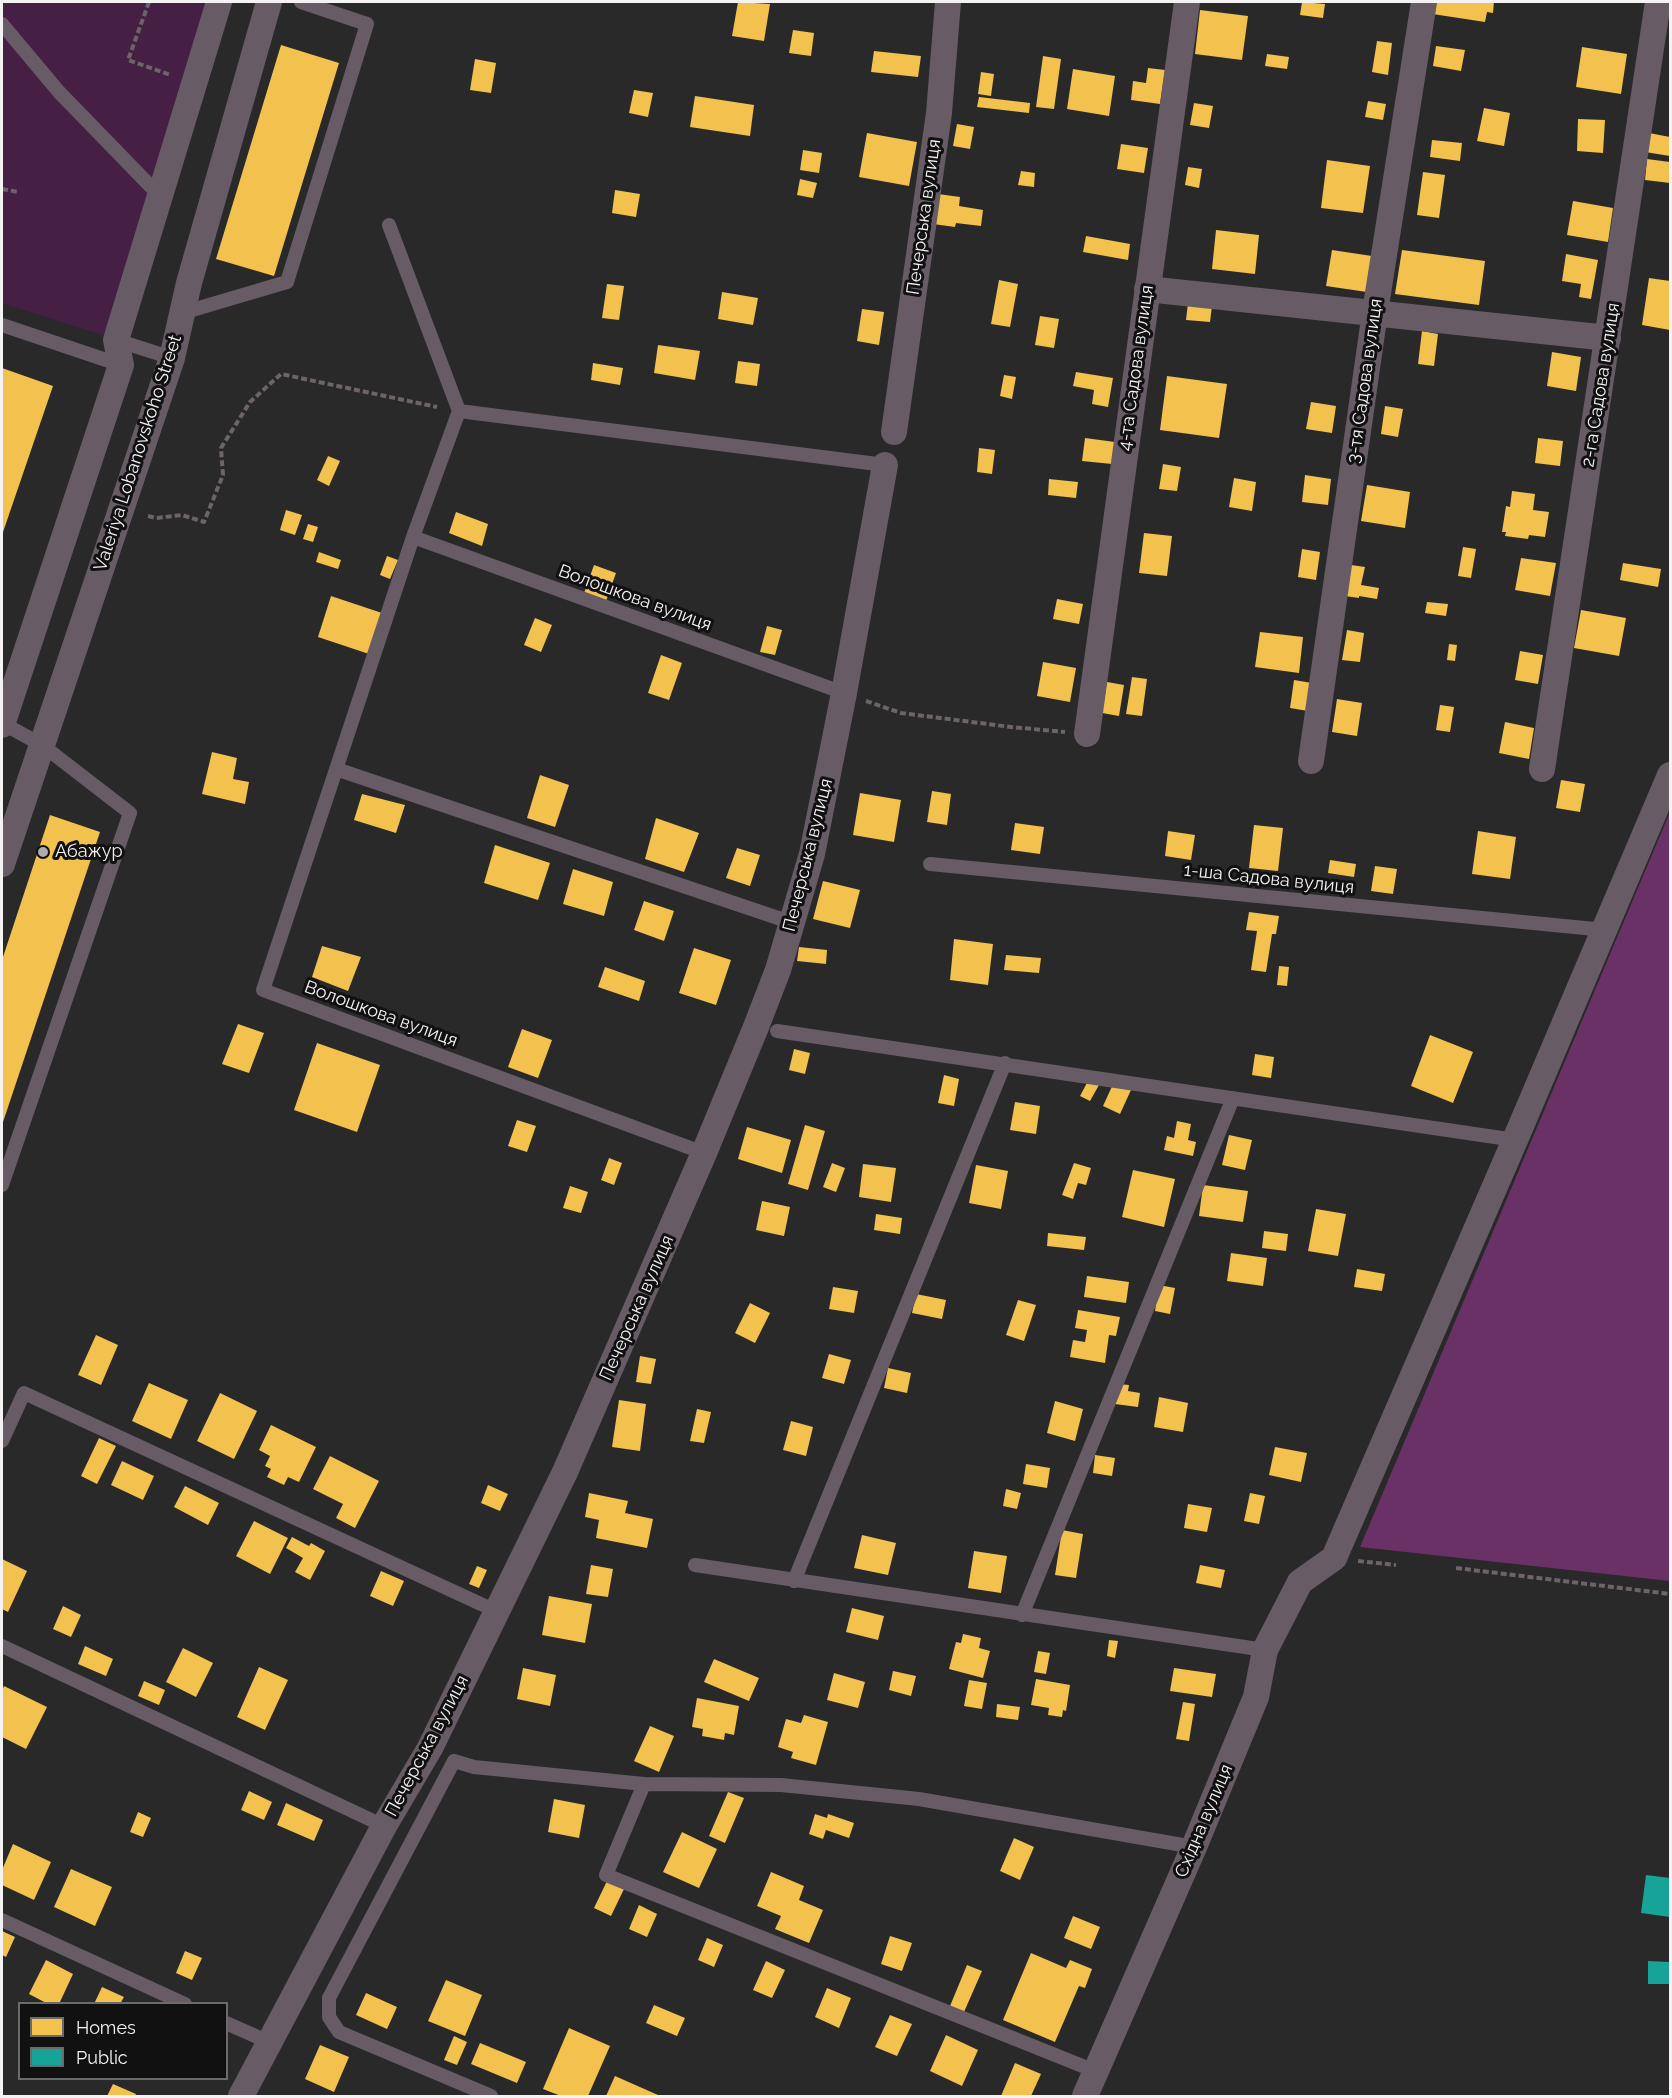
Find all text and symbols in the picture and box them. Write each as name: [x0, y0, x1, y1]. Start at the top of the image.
street label: Печерська вулиця: [902, 138, 946, 296]
street label: 4-та Садова вулиця: [1114, 284, 1158, 452]
street label: 3-тя Садова вулиця: [1343, 297, 1387, 465]
street label: 2-га Садова вулиця: [1577, 301, 1625, 469]
street label: Valeriya Lobanovskoho Street: [90, 332, 186, 574]
street label: Волошкова вулиця: [555, 560, 715, 636]
street label: Печерська вулиця: [779, 776, 837, 934]
place label: Абажур: [55, 841, 123, 863]
marker: Абажур: [36, 845, 50, 859]
street label: 1-ша Садова вулиця: [1183, 859, 1355, 899]
street label: Волошкова вулиця: [301, 976, 461, 1052]
street label: Печерська вулиця: [595, 1232, 679, 1384]
street label: Печерська вулиця: [381, 1672, 473, 1820]
street label: Східна вулиця: [1170, 1761, 1238, 1881]
legend: [18, 2002, 228, 2080]
text: Homes: [76, 2017, 136, 2038]
text: Public: [76, 2047, 128, 2068]

